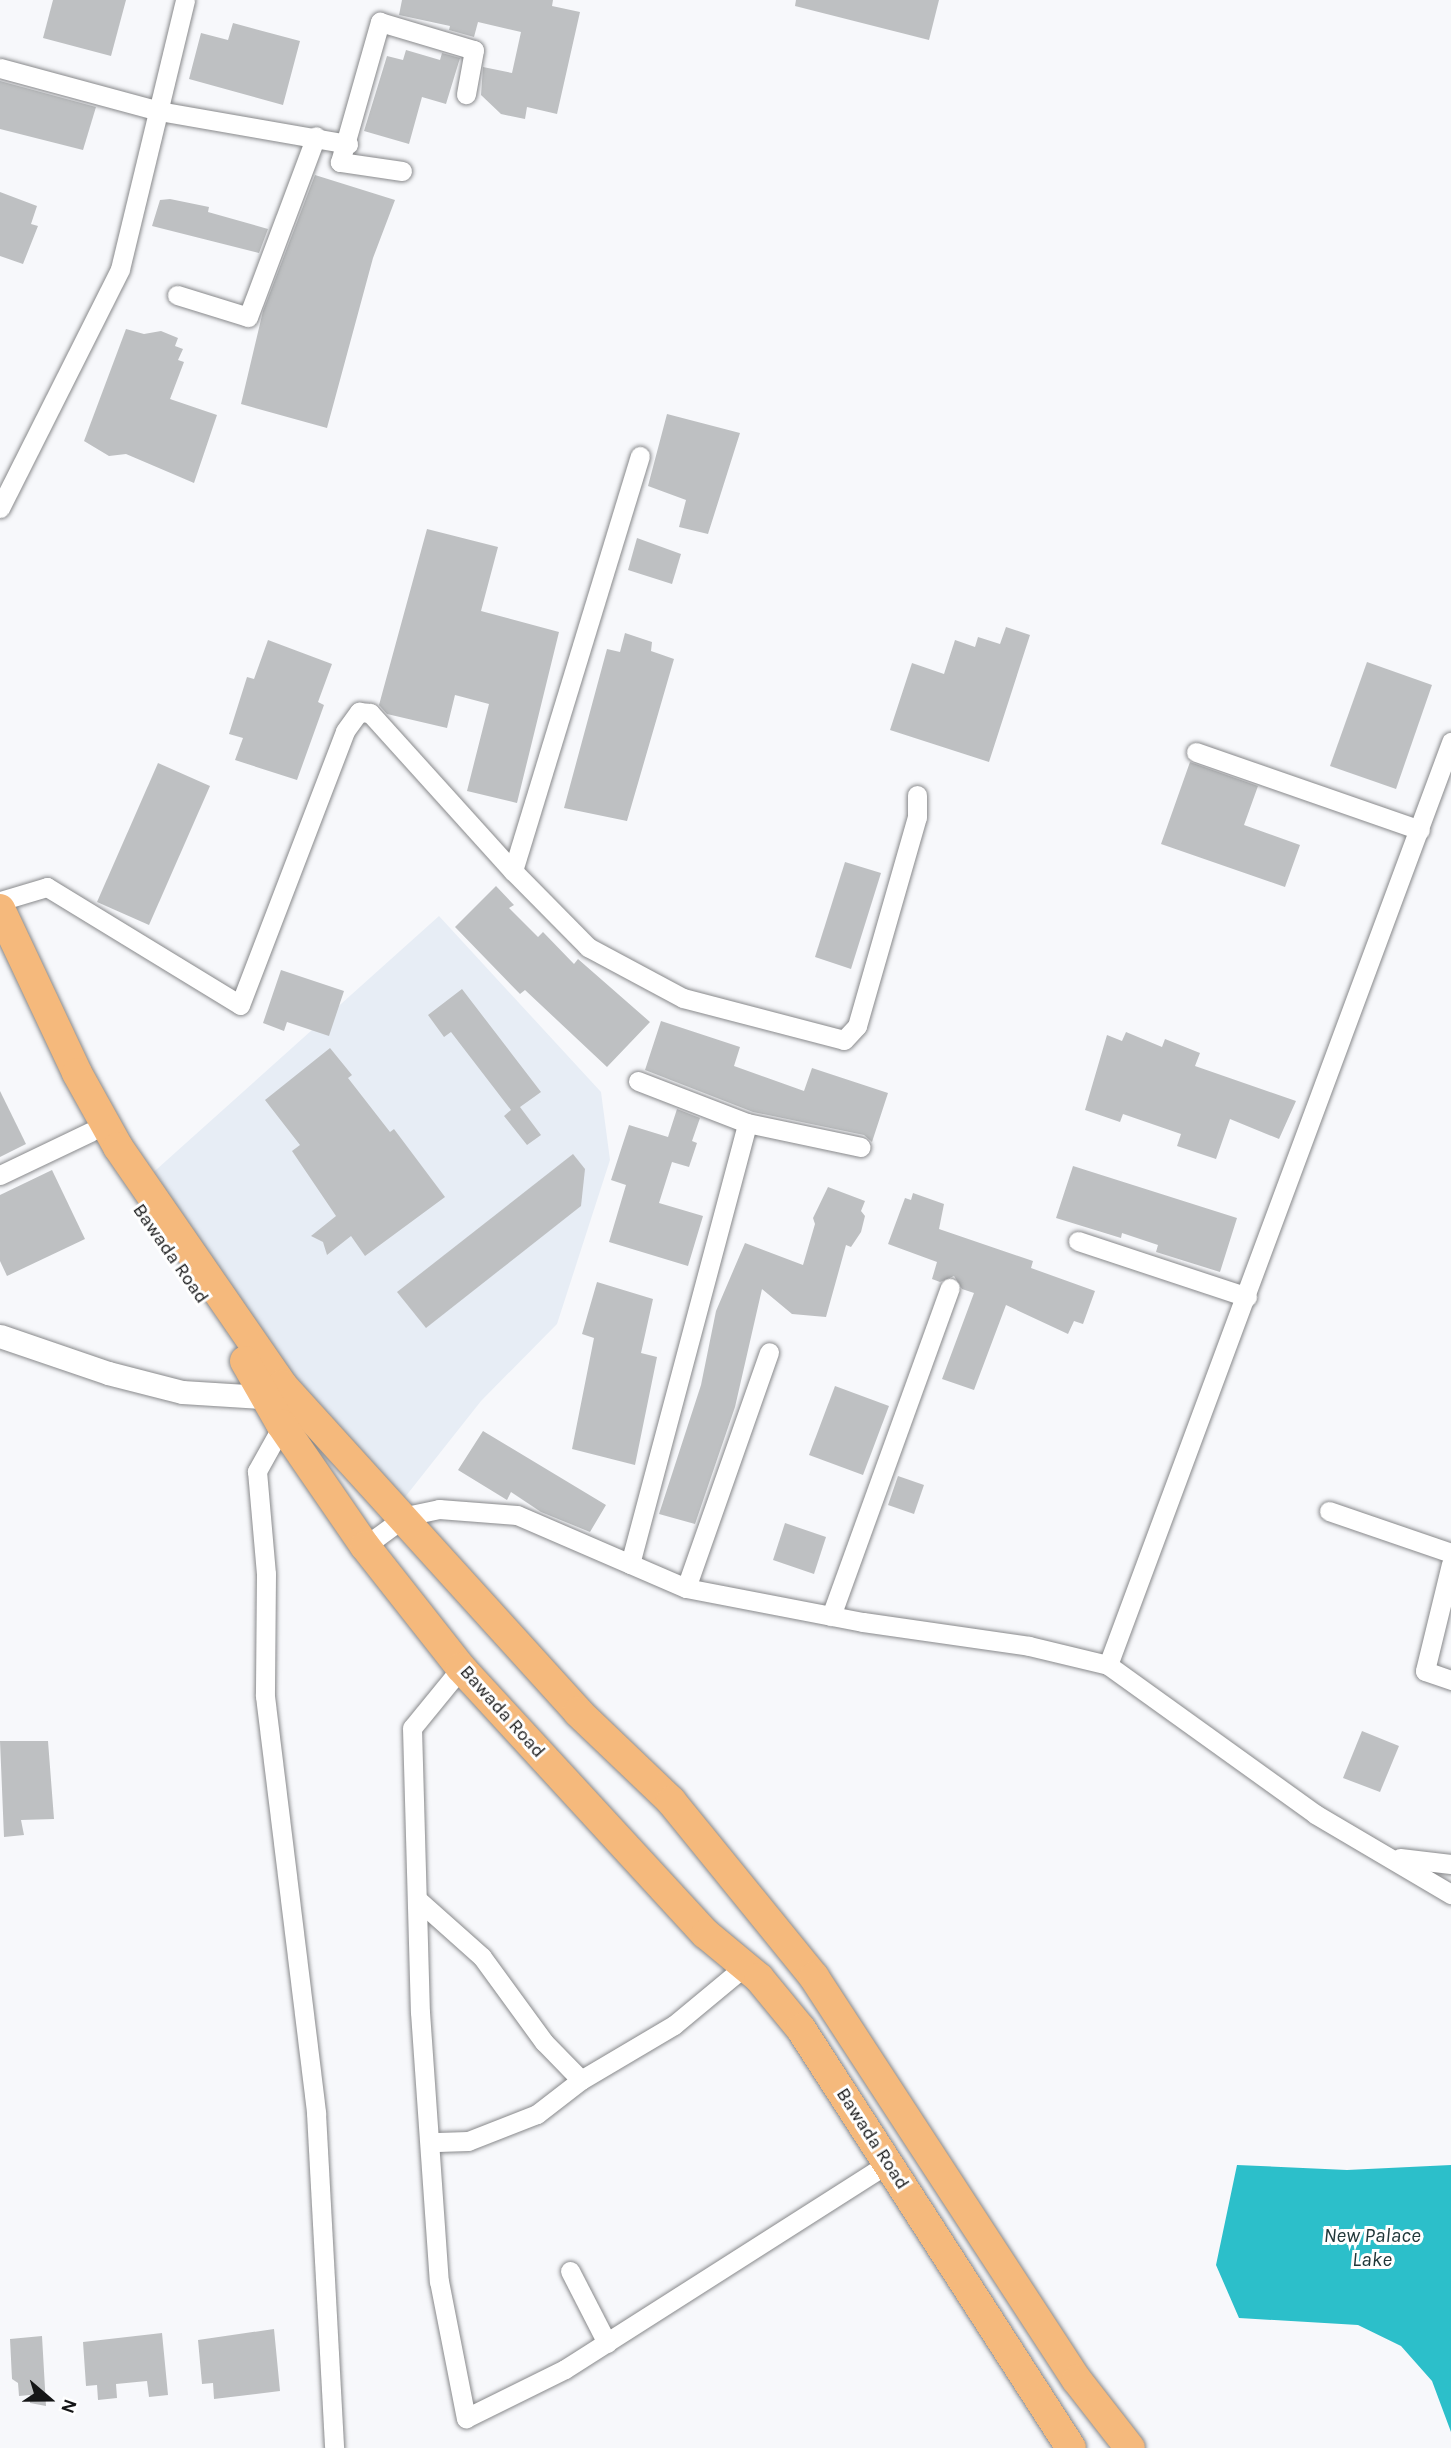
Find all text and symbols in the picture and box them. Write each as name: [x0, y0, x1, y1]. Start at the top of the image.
street label: Bawada Road: [127, 1200, 213, 1308]
street label: Bawada Road: [455, 1661, 549, 1763]
street label: Bawada Road: [831, 2084, 913, 2194]
water label: New Palace Lake: [1323, 2222, 1421, 2272]
north arrow: [14, 2364, 84, 2434]
text: N: [56, 2396, 81, 2416]

